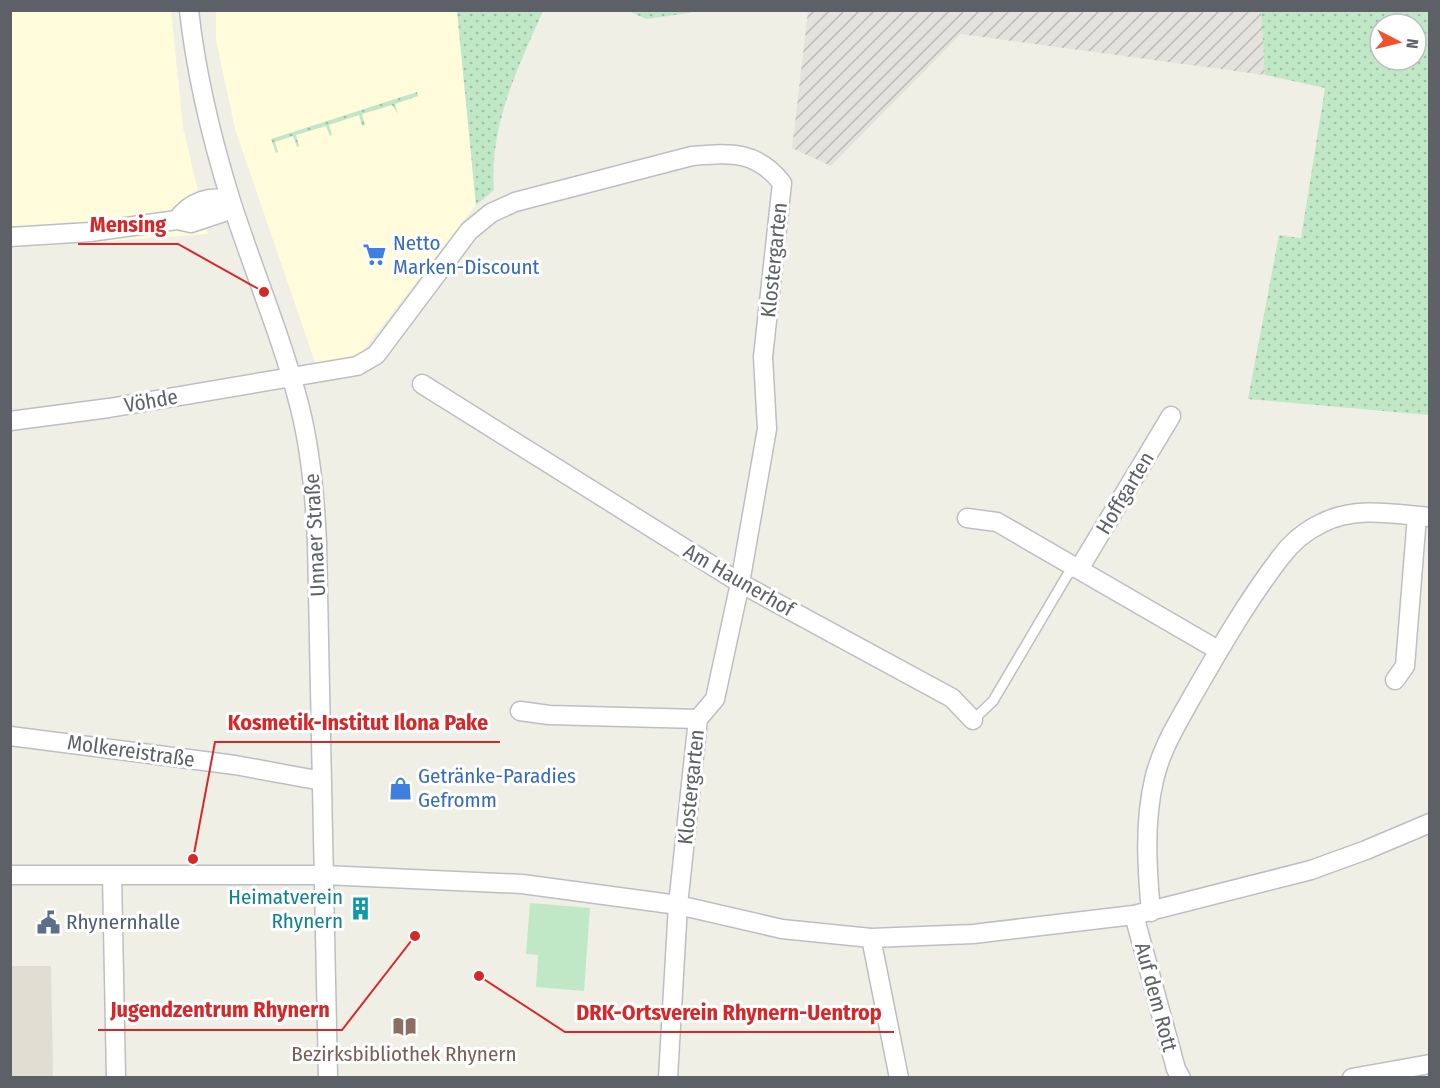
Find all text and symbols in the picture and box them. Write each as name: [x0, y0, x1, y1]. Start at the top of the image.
north arrow: [1368, 12, 1428, 72]
text: N: [1402, 38, 1422, 50]
street label: Klostergarten: [755, 201, 793, 319]
callout: Mensing: [78, 204, 178, 244]
text: Mensing: [90, 211, 166, 238]
place label: Netto Marken-Discount: [393, 230, 539, 280]
supermarket icon: Netto Marken-Discount: [362, 242, 388, 268]
street label: Vöhde: [122, 384, 180, 418]
street label: Hoffgarten: [1090, 447, 1160, 539]
street label: Unnaer Straße: [299, 473, 331, 597]
street label: Am Haunerhof: [679, 538, 800, 623]
callout: Kosmetik-Institut Ilona Pake: [215, 702, 500, 742]
text: Kosmetik-Institut Ilona Pake: [228, 709, 488, 736]
street label: Klostergarten: [672, 728, 710, 846]
street label: Molkereistraße: [66, 729, 196, 773]
place label: Getränke-Paradies Gefromm: [418, 763, 576, 813]
shop icon: Getränke-Paradies Gefromm: [387, 775, 413, 801]
place label: Heimatverein Rhynern: [228, 884, 343, 934]
building icon: Heimatverein Rhynern: [348, 896, 374, 922]
public building icon: Rhynernhalle: [35, 909, 61, 935]
place label: Rhynernhalle: [66, 909, 180, 935]
street label: Auf dem Rott: [1129, 940, 1183, 1055]
callout: Jugendzentrum Rhynern: [98, 990, 342, 1030]
callout: DRK-Ortsverein Rhynern-Uentrop: [565, 992, 894, 1032]
text: Jugendzentrum Rhynern: [109, 996, 330, 1023]
text: DRK-Ortsverein Rhynern-Uentrop: [576, 999, 882, 1026]
library icon: Bezirksbibliothek Rhynern: [391, 1013, 417, 1039]
place label: Bezirksbibliothek Rhynern: [291, 1041, 517, 1067]

